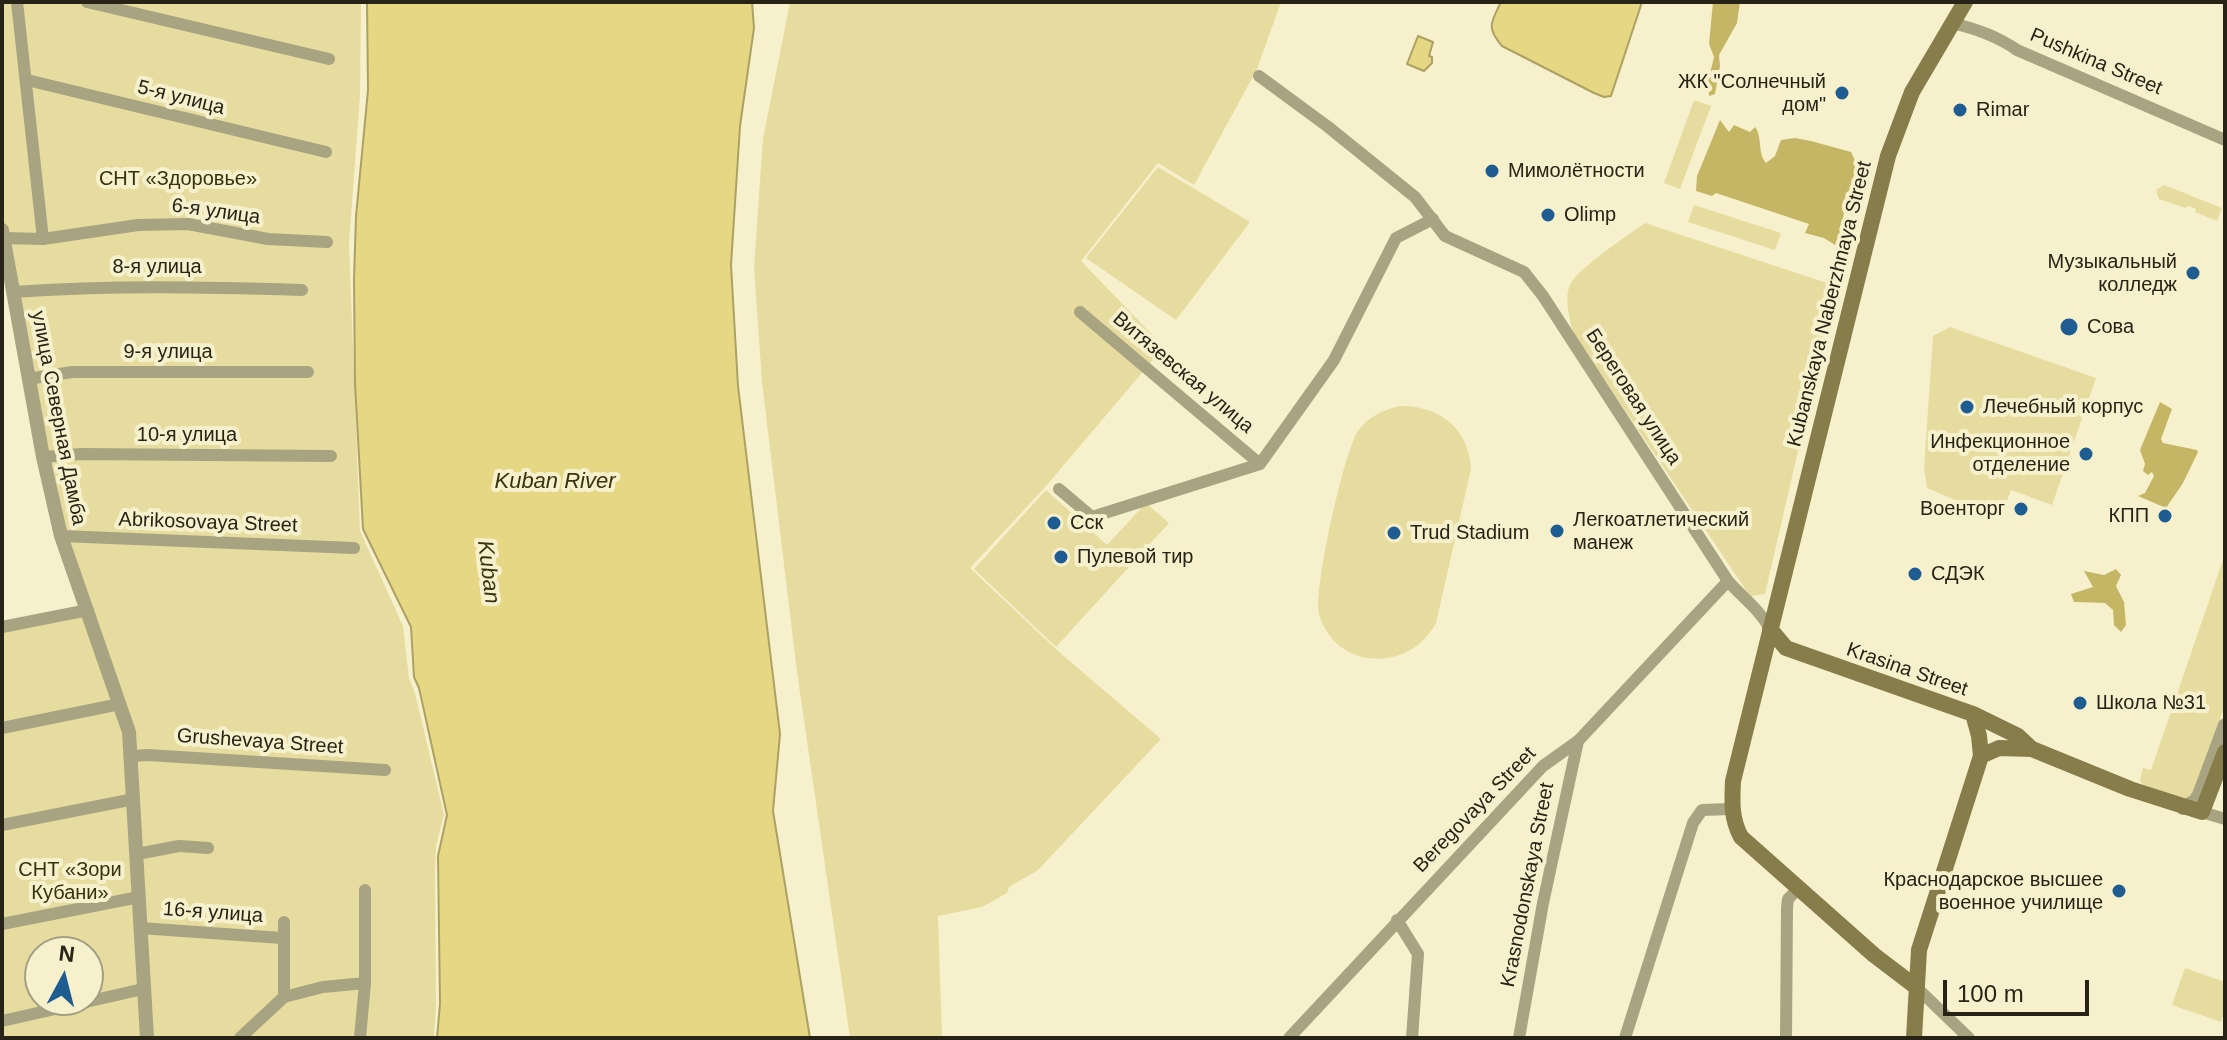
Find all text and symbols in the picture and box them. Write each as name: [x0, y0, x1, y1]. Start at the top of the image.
street label: Pushkina Street: [2026, 23, 2166, 101]
place label: ЖК "Солнечный дом": [1678, 70, 1826, 117]
street label: 5-я улица: [135, 76, 227, 120]
marker: ЖК "Солнечный дом": [1833, 84, 1851, 102]
place label: Rimar: [1976, 98, 2029, 122]
marker: Rimar: [1951, 101, 1969, 119]
place label: Мимолётности: [1508, 159, 1645, 183]
street label: Kubanskaya Naberzhnaya Street: [1783, 159, 1877, 449]
marker: Мимолётности: [1483, 162, 1501, 180]
park label: СНТ «Здоровье»: [99, 167, 257, 191]
street label: 6-я улица: [170, 194, 262, 230]
place label: Olimp: [1564, 203, 1616, 227]
marker: Olimp: [1539, 206, 1557, 224]
place label: Музыкальный колледж: [2048, 250, 2177, 297]
street label: 8-я улица: [112, 255, 202, 279]
marker: Музыкальный колледж: [2184, 264, 2202, 282]
street label: Витязевская улица: [1108, 307, 1258, 439]
street label: улица Северная Дамба: [25, 309, 91, 527]
place label: Сова: [2087, 315, 2134, 339]
marker: Сова: [2058, 316, 2080, 338]
street label: Береговая улица: [1580, 324, 1686, 470]
street label: 9-я улица: [123, 340, 213, 364]
place label: Лечебный корпус: [1983, 395, 2143, 419]
marker: Лечебный корпус: [1958, 398, 1976, 416]
street label: 10-я улица: [137, 423, 237, 447]
place label: Инфекционное отделение: [1930, 430, 2070, 477]
marker: Инфекционное отделение: [2077, 445, 2095, 463]
water label: Kuban River: [494, 469, 616, 495]
place label: Военторг: [1920, 497, 2005, 521]
marker: Военторг: [2012, 500, 2030, 518]
place label: КПП: [2109, 504, 2149, 528]
marker: КПП: [2156, 507, 2174, 525]
street label: Abrikosovaya Street: [118, 508, 298, 538]
place label: Легкоатлетический манеж: [1573, 508, 1749, 555]
place label: Сск: [1070, 511, 1103, 535]
marker: Сск: [1045, 514, 1063, 532]
place label: Trud Stadium: [1410, 521, 1529, 545]
marker: Легкоатлетический манеж: [1548, 522, 1566, 540]
marker: Trud Stadium: [1385, 524, 1403, 542]
water label: Kuban: [471, 539, 505, 605]
place label: Пулевой тир: [1077, 545, 1193, 569]
marker: Пулевой тир: [1052, 548, 1070, 566]
place label: СДЭК: [1931, 562, 1985, 586]
marker: СДЭК: [1906, 565, 1924, 583]
street label: Krasina Street: [1843, 638, 1971, 702]
place label: Школа №31: [2096, 691, 2206, 715]
marker: Школа №31: [2071, 694, 2089, 712]
street label: Grushevaya Street: [176, 724, 344, 760]
street label: Beregovaya Street: [1409, 742, 1541, 878]
street label: Krasnodonskaya Street: [1496, 781, 1560, 989]
park label: СНТ «Зори Кубани»: [18, 858, 122, 905]
place label: Краснодарское высшее военное училище: [1883, 868, 2103, 915]
marker: Краснодарское высшее военное училище: [2110, 882, 2128, 900]
street label: 16-я улица: [162, 898, 264, 928]
north arrow: [24, 936, 104, 1016]
text: N: [57, 940, 76, 967]
scale bar: [1947, 964, 2093, 1014]
text: 100 m: [1957, 980, 2024, 1007]

